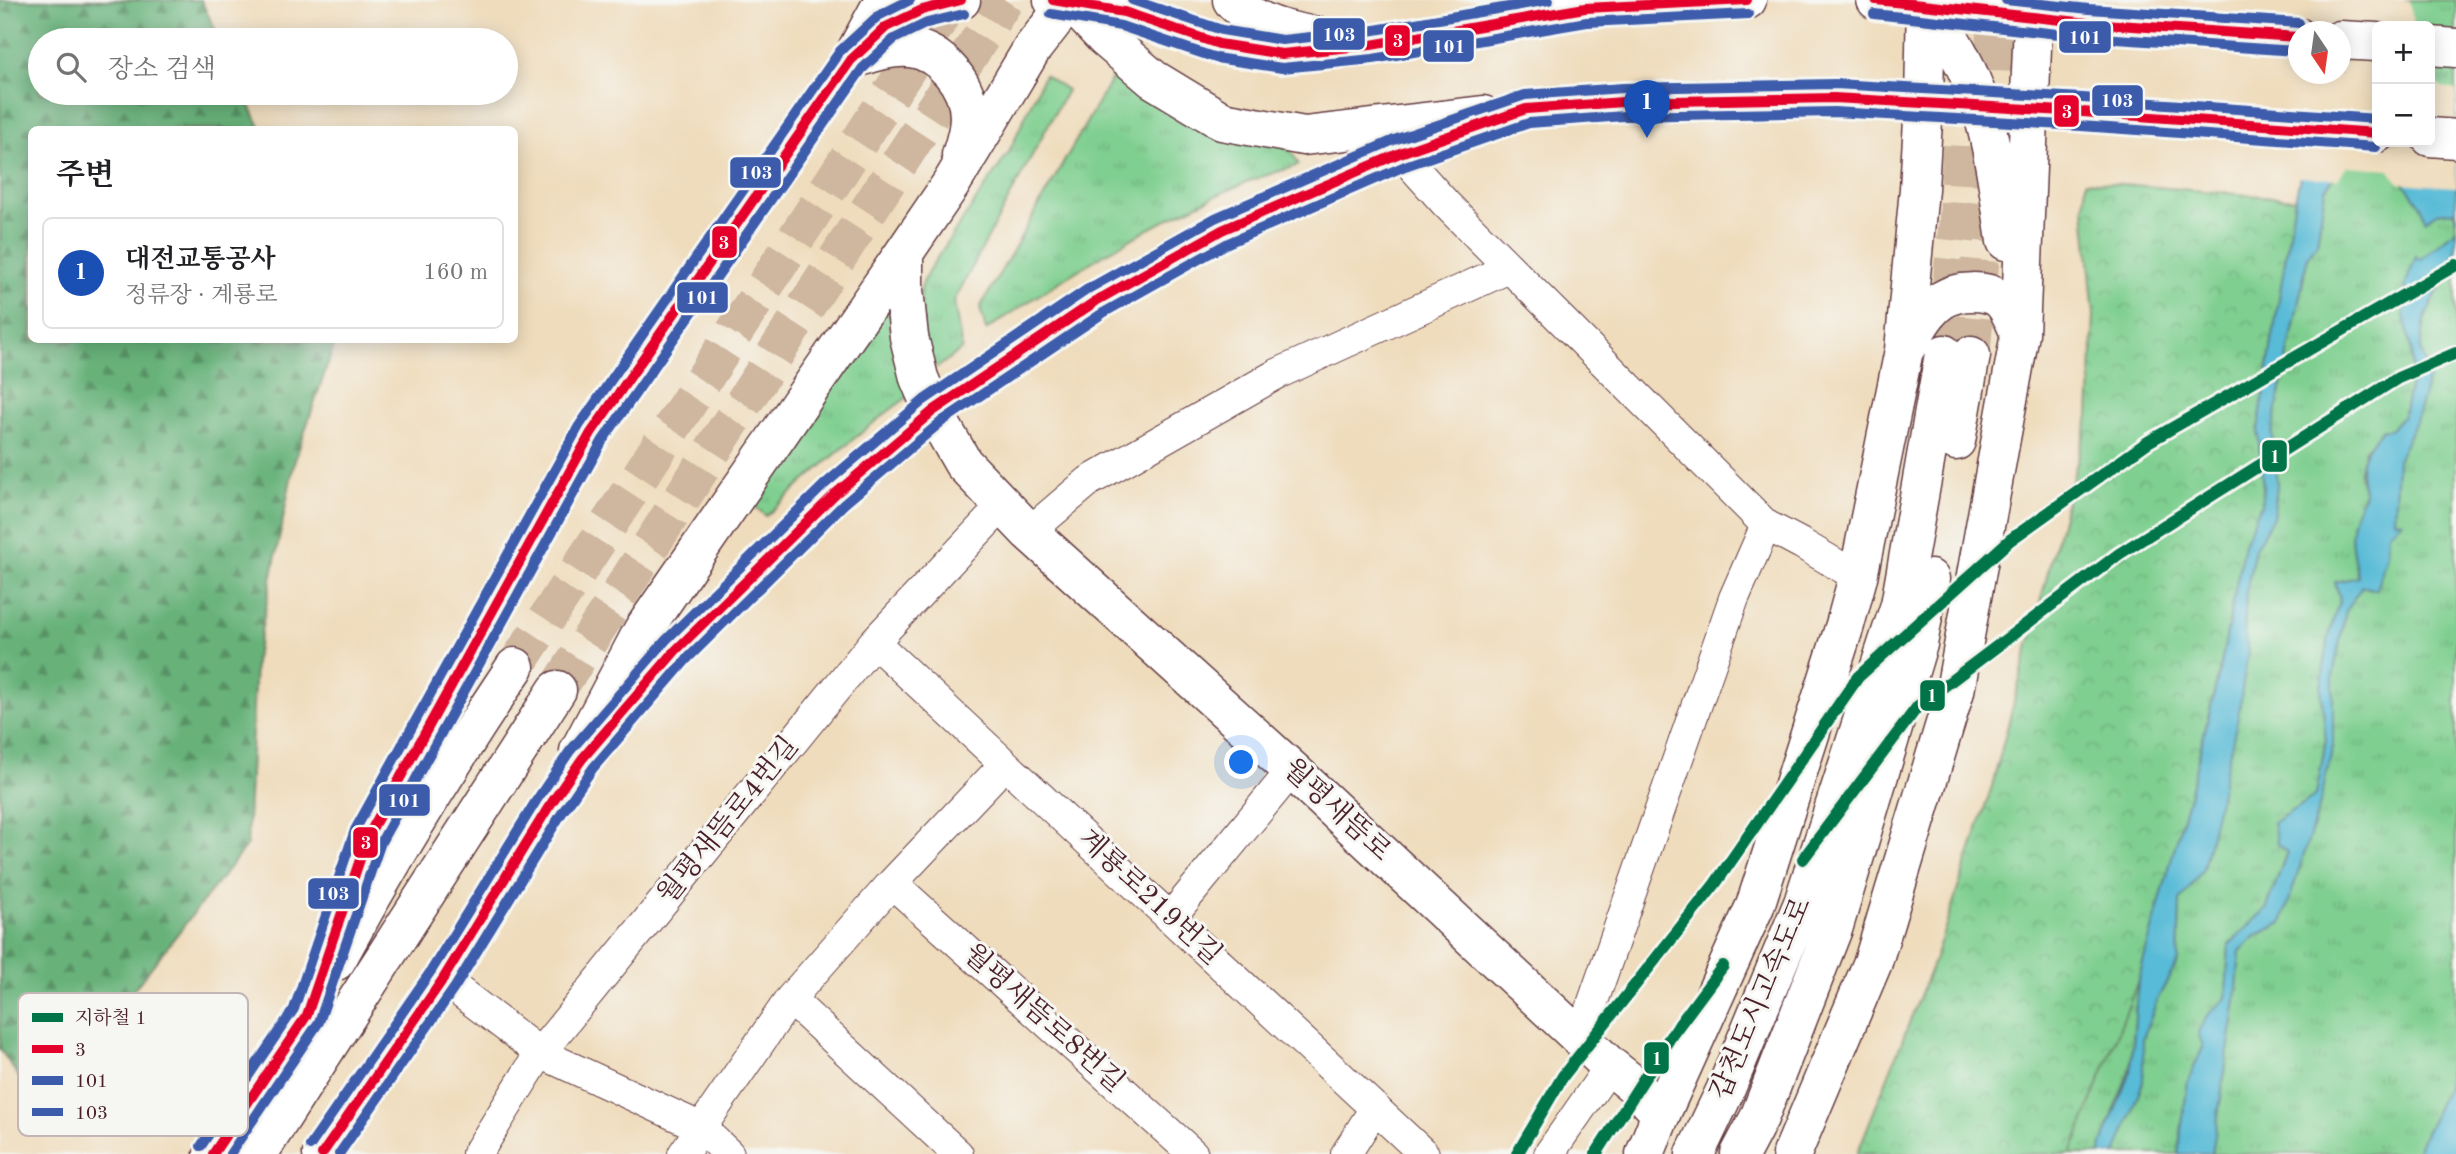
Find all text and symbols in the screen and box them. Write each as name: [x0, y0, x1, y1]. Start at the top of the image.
line badge: 103: [1312, 17, 1366, 51]
line badge: 101: [2058, 20, 2112, 54]
north arrow: [2288, 21, 2351, 84]
map controls: [2372, 21, 2435, 147]
button: +: [2372, 21, 2435, 84]
line badge: 3: [1384, 24, 1411, 57]
text: 103: [1322, 27, 1356, 46]
search box: [28, 28, 518, 105]
line badge: 101: [1422, 29, 1475, 63]
text: 101: [2068, 30, 2102, 49]
text: 3: [1392, 33, 1404, 52]
text: 101: [1432, 39, 1466, 58]
icon: search: [52, 48, 90, 86]
text: 장소 검색: [108, 57, 216, 83]
pin: 1: [1624, 80, 1670, 138]
line badge: 103: [2091, 84, 2144, 117]
button: −: [2372, 84, 2435, 147]
text: 103: [2100, 93, 2134, 112]
line badge: 3: [2053, 94, 2080, 128]
text: 3: [2061, 104, 2073, 123]
line badge: 103: [729, 156, 782, 189]
text: 주변: [56, 161, 114, 191]
text: 103: [739, 165, 773, 184]
line badge: 3: [711, 225, 738, 259]
text: 3: [718, 235, 730, 254]
text: 대전교통공사: [125, 247, 276, 273]
text: 1: [74, 261, 88, 284]
text: 160 m: [423, 261, 488, 284]
line badge: 101: [676, 281, 729, 314]
text: 정류장 · 계룡로: [125, 284, 278, 307]
text: 101: [685, 290, 719, 309]
line badge: 1: [2261, 439, 2288, 473]
text: 1: [2269, 449, 2281, 468]
line badge: 1: [1919, 679, 1946, 712]
text: 1: [1926, 688, 1938, 707]
street label: 월평새뜸로4번길: [652, 731, 805, 910]
your location: [1224, 745, 1258, 779]
street label: 월평새뜸로: [1277, 753, 1396, 867]
line badge: 101: [378, 783, 431, 817]
text: 101: [387, 793, 421, 812]
street label: 계룡로219번길: [1072, 824, 1227, 971]
line badge: 3: [352, 826, 379, 859]
text: 3: [360, 835, 372, 854]
line badge: 103: [307, 877, 360, 910]
text: 103: [316, 886, 350, 905]
street label: 갑천도시고속도로: [1704, 893, 1817, 1104]
street label: 월평새뜸로8번길: [957, 938, 1130, 1098]
legend: [18, 993, 248, 1136]
text: 지하철 1: [75, 1008, 146, 1029]
line badge: 1: [1643, 1041, 1670, 1075]
text: 3: [75, 1042, 86, 1061]
text: 1: [1651, 1051, 1663, 1070]
text: 101: [75, 1073, 108, 1092]
text: 103: [75, 1105, 108, 1124]

